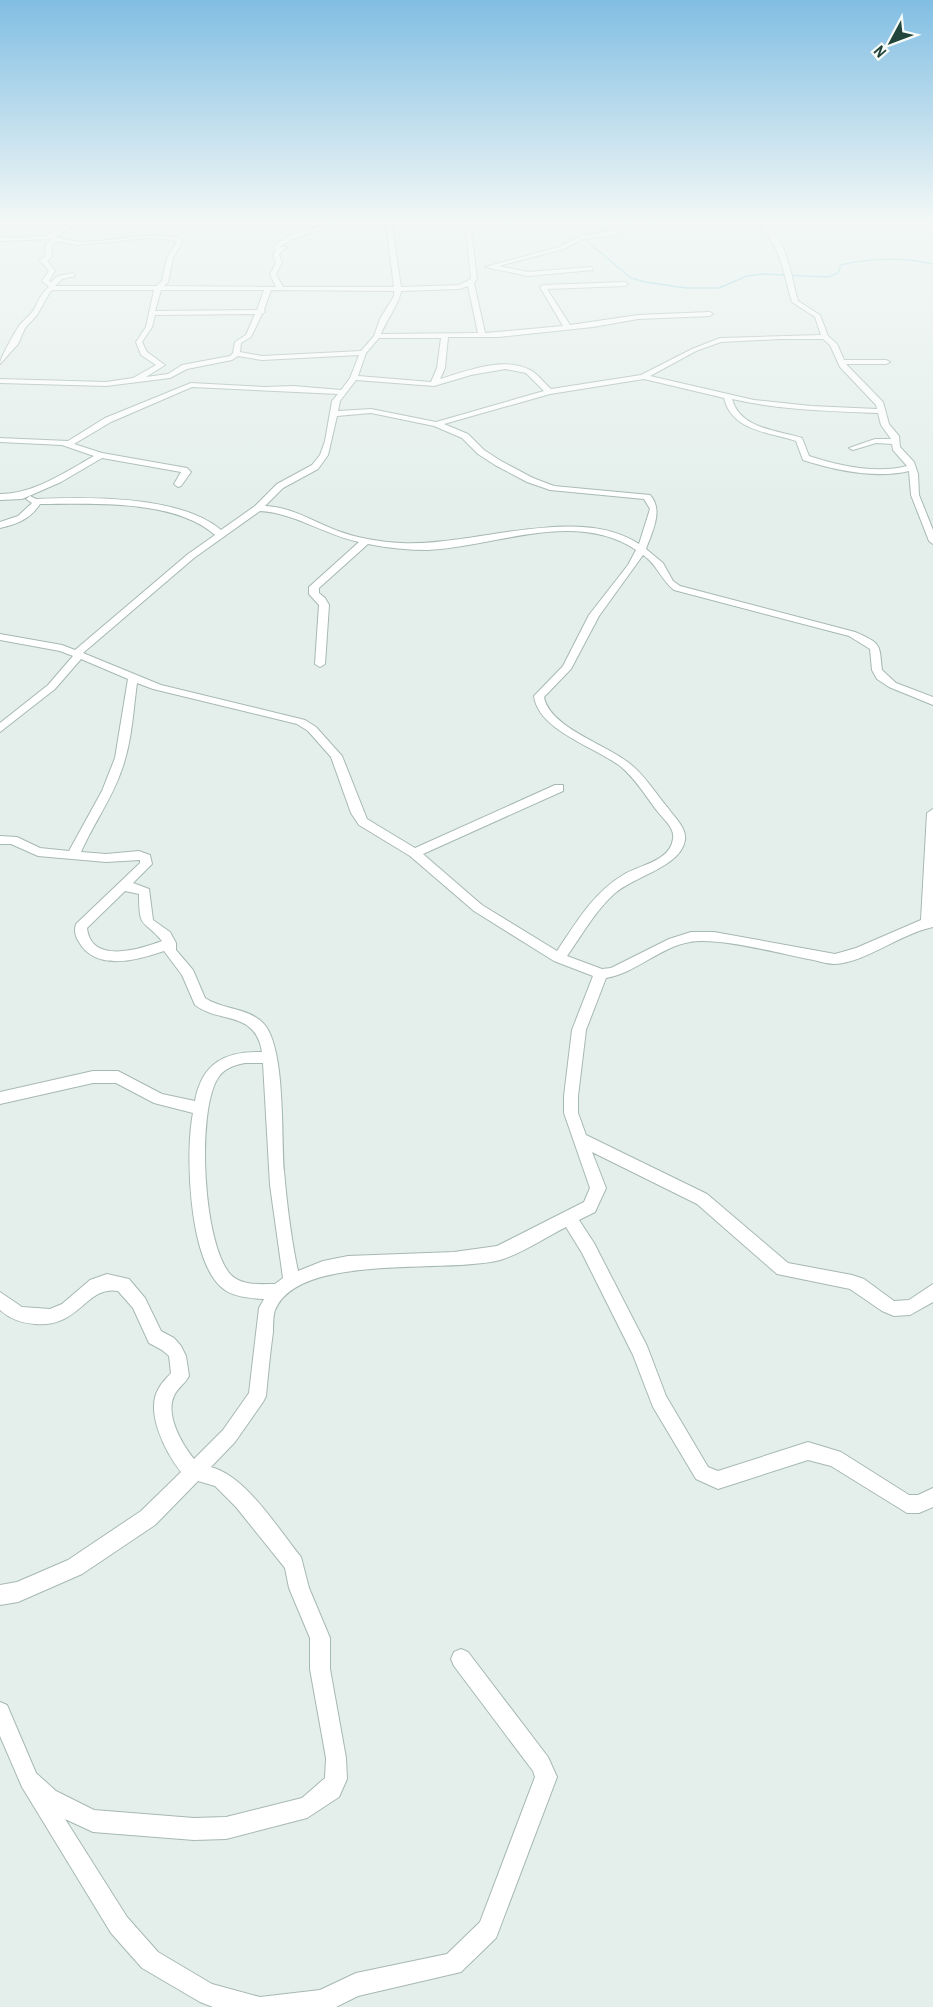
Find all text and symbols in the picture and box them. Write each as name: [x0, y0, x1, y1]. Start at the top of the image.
north arrow: [861, 12, 921, 72]
text: N: [868, 41, 891, 63]

